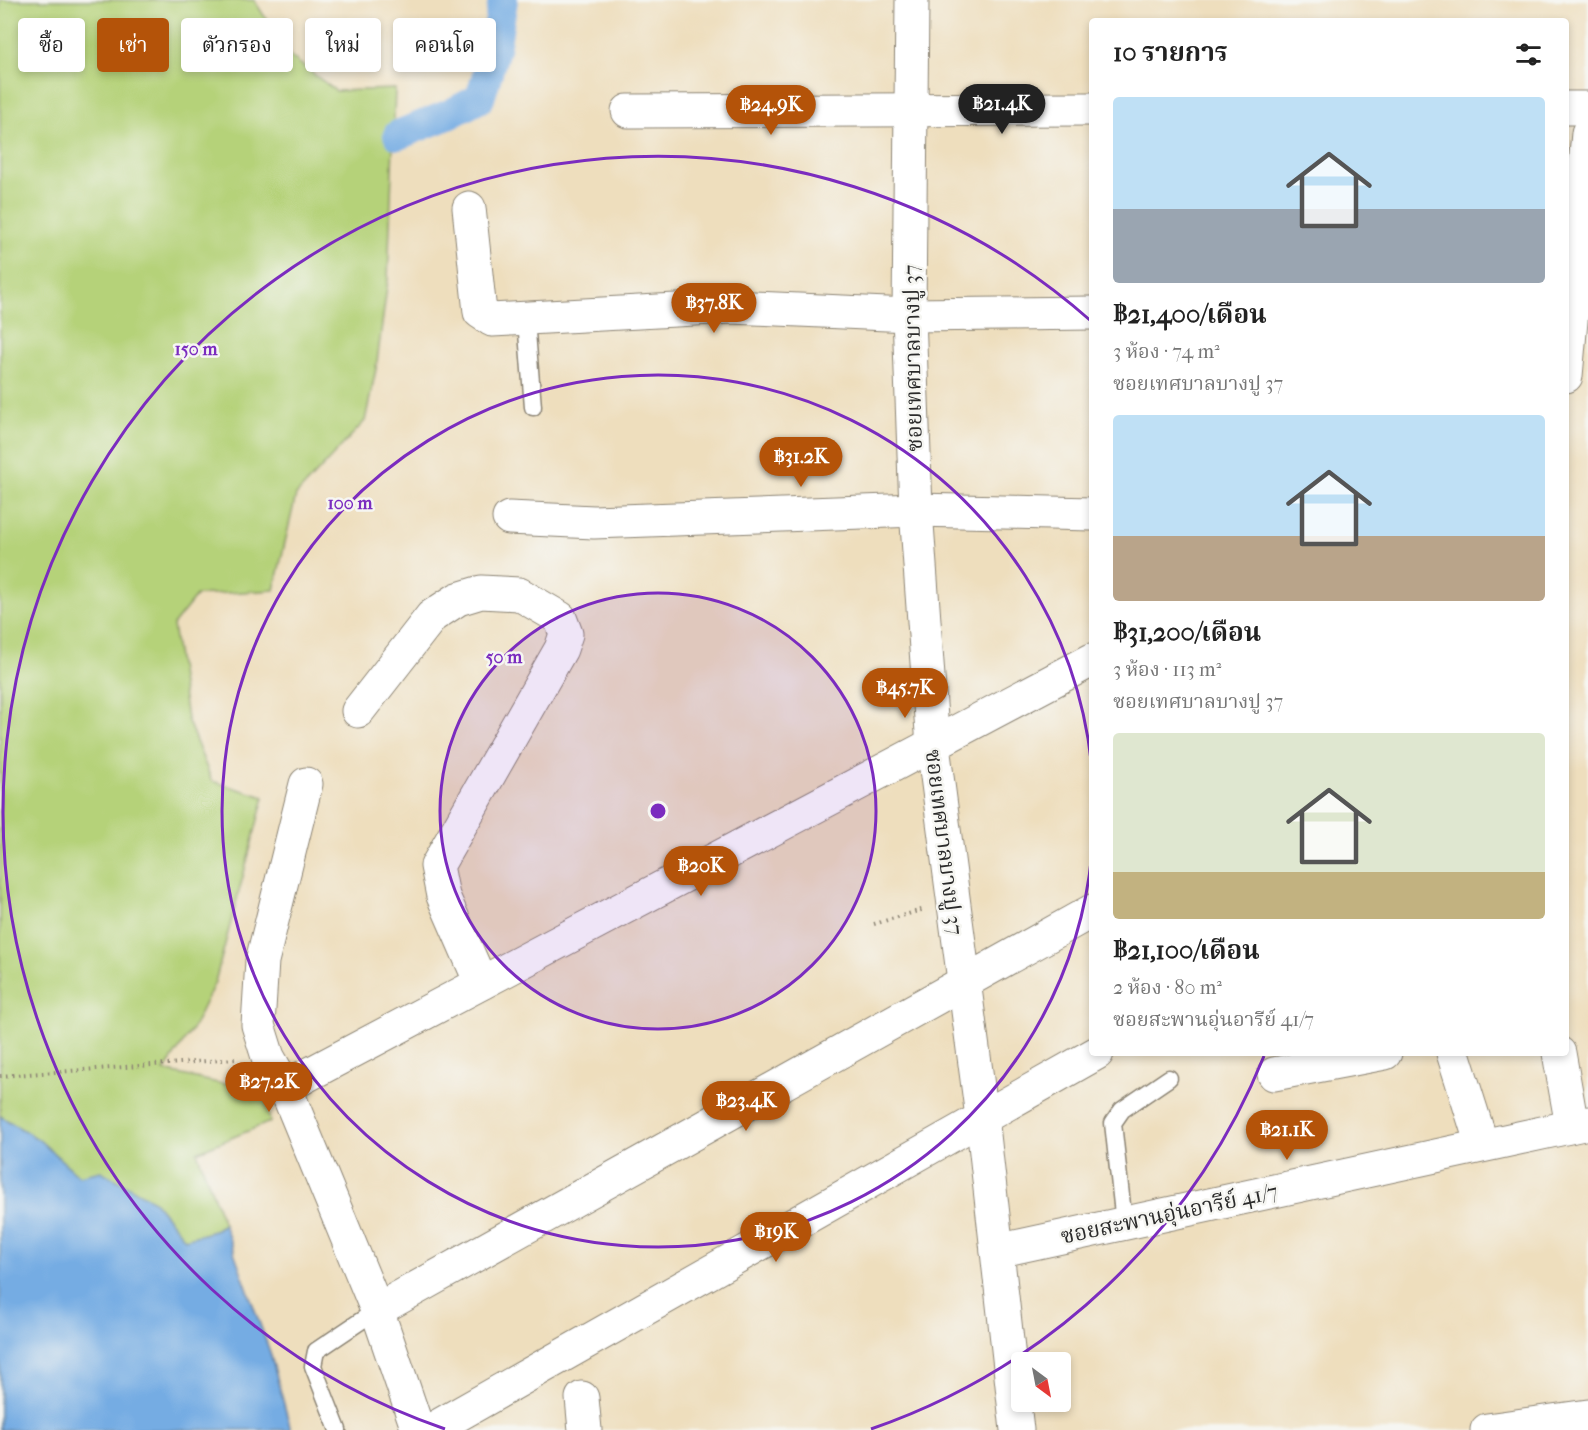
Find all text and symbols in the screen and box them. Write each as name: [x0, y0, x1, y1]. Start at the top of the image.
chip: ซื้อ: [18, 18, 85, 72]
chip: เช่า: [97, 18, 169, 72]
chip: ตัวกรอง: [181, 18, 293, 72]
chip: ใหม่: [305, 18, 381, 72]
chip: คอนโด: [393, 18, 496, 72]
text: 10 รายการ: [1113, 37, 1228, 68]
icon: filters: [1512, 38, 1545, 71]
pin: ฿21.4K: [953, 84, 1051, 135]
pin: ฿24.9K: [722, 85, 820, 136]
text: ฿21.4K: [972, 92, 1032, 115]
text: ฿24.9K: [740, 93, 802, 116]
icon: home: [1275, 136, 1383, 244]
street label: ซอยเทศบาลบางปู 37: [898, 264, 928, 452]
pin: ฿37.8K: [665, 283, 763, 334]
text: ฿37.8K: [685, 291, 743, 314]
text: ฿21,400/เดือน: [1113, 299, 1267, 330]
text: 150 m: [175, 339, 218, 360]
text: 3 ห้อง · 74 m²: [1113, 340, 1220, 363]
text: ซอยเทศบาลบางปู 37: [1113, 372, 1283, 395]
pin: ฿31.2K: [752, 437, 850, 488]
text: ฿31.2K: [773, 445, 829, 468]
icon: home: [1275, 454, 1383, 562]
text: 100 m: [327, 493, 374, 514]
text: ฿31,200/เดือน: [1113, 617, 1261, 648]
text: 50 m: [486, 647, 523, 668]
text: 3 ห้อง · 113 m²: [1113, 658, 1221, 681]
pin: ฿45.7K: [856, 668, 954, 719]
text: ฿45.7K: [876, 676, 934, 699]
text: ซอยเทศบาลบางปู 37: [1113, 690, 1283, 713]
street label: ซอยเทศบาลบางปู 37: [920, 748, 968, 937]
icon: home: [1275, 772, 1383, 880]
centre of rings: [648, 801, 668, 821]
pin: ฿20K: [665, 846, 737, 897]
text: ฿20K: [677, 854, 725, 877]
text: ฿21,100/เดือน: [1113, 935, 1260, 966]
text: 2 ห้อง · 80 m²: [1113, 976, 1222, 999]
text: ซอยสะพานอุ่นอารีย์ 41/7: [1113, 1008, 1314, 1031]
pin: ฿27.2K: [220, 1062, 318, 1113]
text: ฿27.2K: [239, 1070, 299, 1093]
pin: ฿23.4K: [697, 1081, 795, 1132]
text: ฿23.4K: [716, 1089, 776, 1112]
pin: ฿21.1K: [1238, 1110, 1336, 1161]
text: ฿21.1K: [1260, 1118, 1314, 1141]
street label: ซอยสะพานอุ่นอารีย์ 41/7: [1058, 1178, 1280, 1251]
pin: ฿19K: [740, 1212, 812, 1263]
text: ฿19K: [754, 1220, 798, 1243]
north arrow: [1011, 1352, 1071, 1412]
map controls: [1011, 1352, 1071, 1412]

